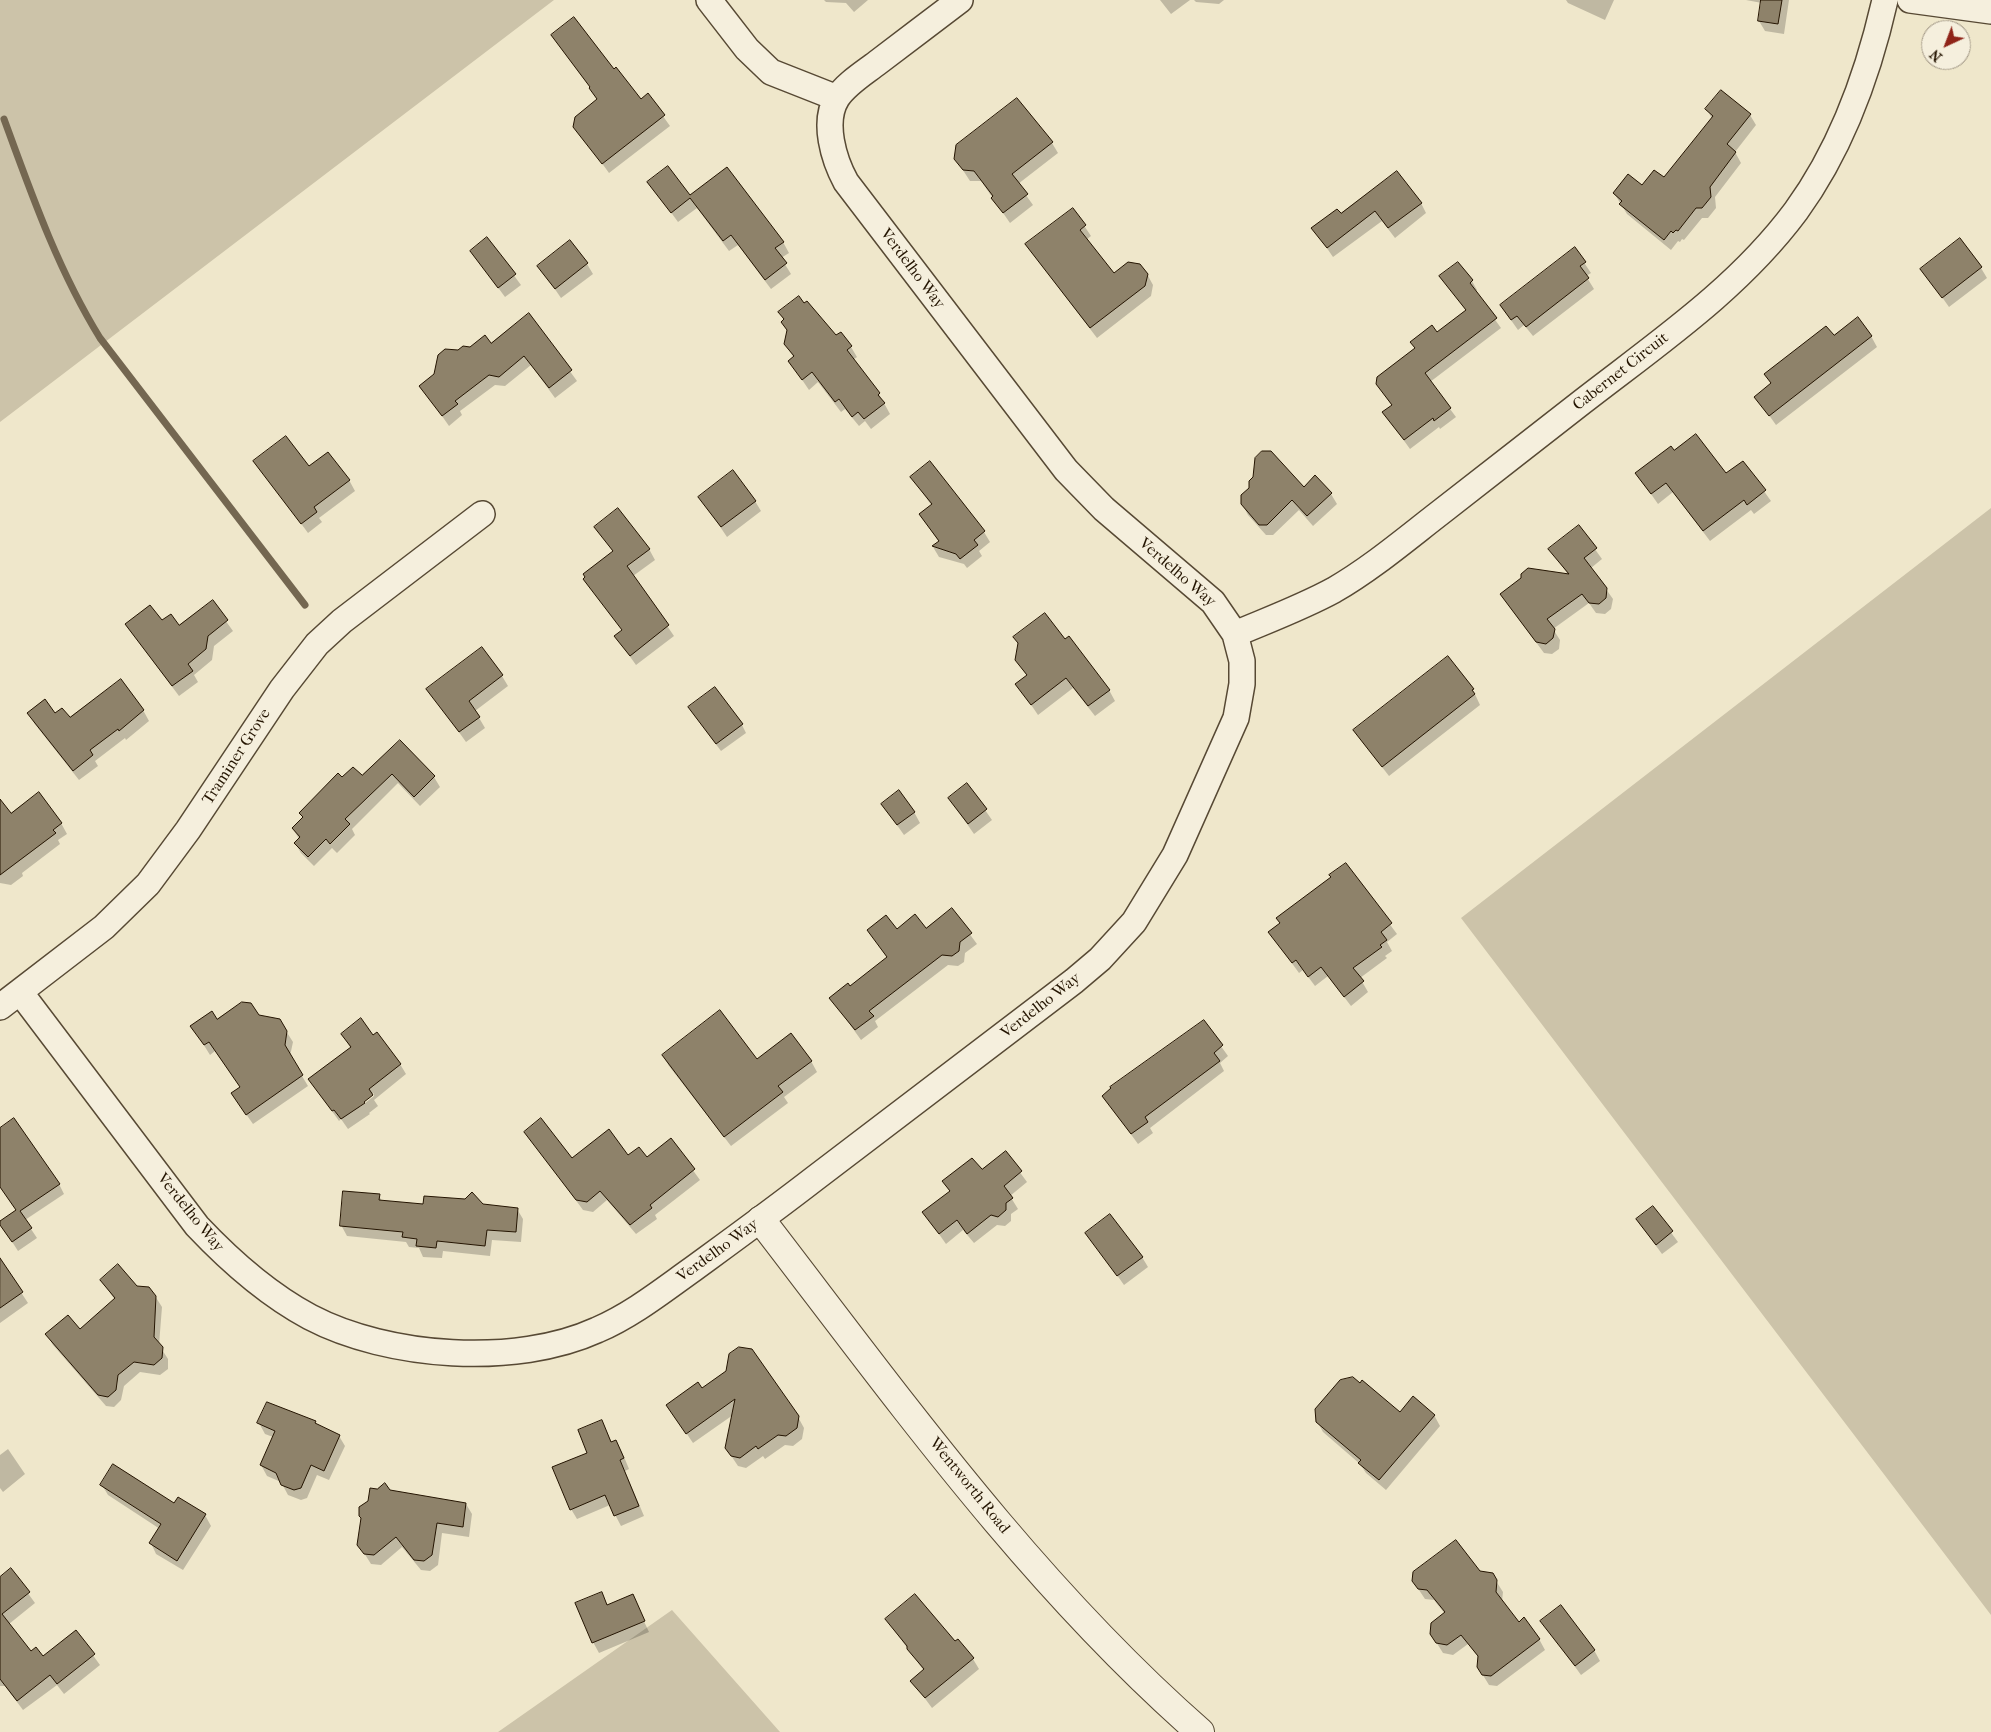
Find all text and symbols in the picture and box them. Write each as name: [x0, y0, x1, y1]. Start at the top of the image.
north arrow: [1921, 20, 1971, 70]
text: N: [1926, 46, 1946, 65]
street label: Verdelho Way: [876, 225, 948, 313]
street label: Cabernet Circuit: [1569, 329, 1673, 415]
street label: Verdelho Way: [1135, 534, 1219, 612]
street label: Traminer Grove: [199, 705, 275, 809]
street label: Verdelho Way: [997, 969, 1085, 1043]
street label: Verdelho Way: [152, 1170, 228, 1256]
street label: Verdelho Way: [674, 1215, 762, 1287]
street label: Wentworth Road: [925, 1434, 1013, 1538]

